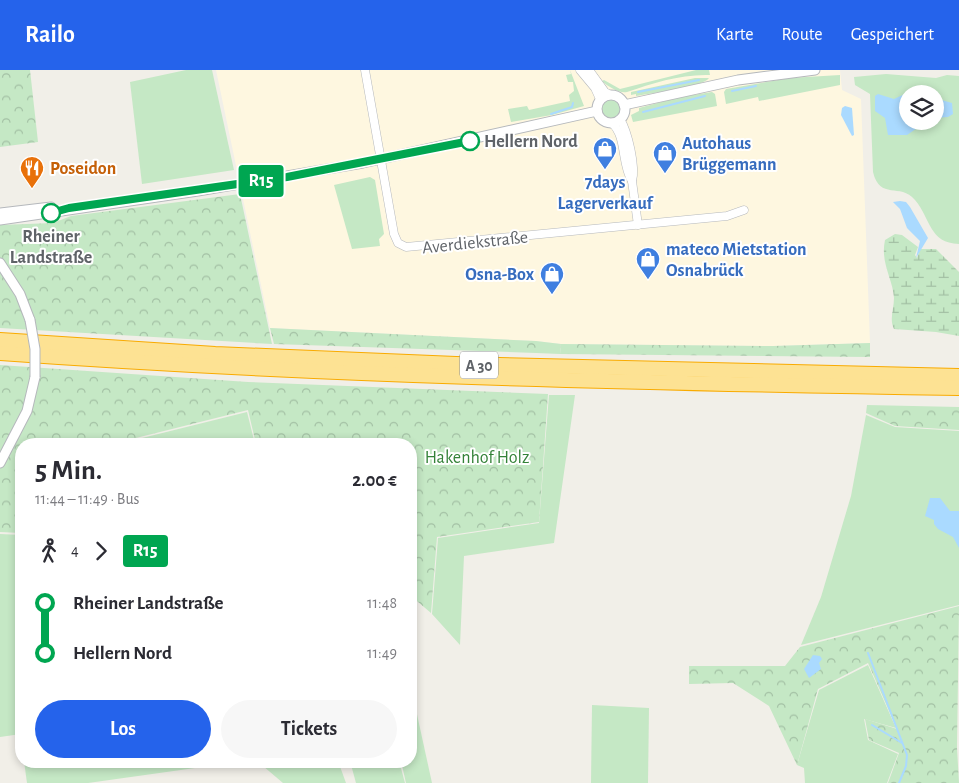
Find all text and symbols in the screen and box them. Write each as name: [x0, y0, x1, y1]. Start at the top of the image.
text: Railo: [25, 23, 75, 47]
text: Karte: [716, 26, 753, 44]
text: Route: [781, 26, 823, 44]
text: Gespeichert: [851, 26, 934, 44]
map controls: [899, 85, 944, 130]
button: layers: [899, 85, 944, 130]
marker: Hellern Nord: [460, 131, 480, 151]
place label: Hellern Nord: [484, 133, 578, 151]
place label: Autohaus Brüggemann: [682, 135, 776, 174]
shop icon: 7days Lagerverkauf: [592, 136, 618, 170]
shop icon: Autohaus Brüggemann: [652, 140, 678, 174]
restaurant icon: Poseidon: [19, 155, 45, 189]
place label: Poseidon: [50, 160, 116, 178]
line badge: R15: [232, 165, 290, 197]
text: R15: [249, 172, 273, 190]
place label: 7days Lagerverkauf: [557, 174, 655, 213]
marker: Rheiner Landstraße: [41, 203, 61, 223]
place label: Rheiner Landstraße: [10, 228, 92, 267]
street label: Averdiekstraße: [421, 228, 529, 258]
place label: mateco Mietstation Osnabrück: [666, 241, 807, 280]
shop icon: mateco Mietstation Osnabrück: [635, 246, 661, 280]
shop icon: Osna-Box: [539, 261, 565, 295]
place label: Osna-Box: [465, 266, 535, 284]
road number: A 30: [460, 352, 498, 378]
park label: Hakenhof Holz: [425, 449, 529, 467]
text: 5 Min.: [35, 457, 102, 485]
text: 2.00 €: [352, 471, 397, 490]
text: 11:44 – 11:49 · Bus: [35, 491, 139, 507]
icon: walk: [35, 537, 63, 565]
icon: forward: [87, 537, 115, 565]
text: 4: [71, 542, 79, 558]
text: R15: [133, 542, 158, 560]
text: Rheiner Landstraße: [73, 594, 224, 613]
text: 11:48: [367, 595, 397, 611]
text: Hellern Nord: [73, 644, 172, 663]
text: 11:49: [367, 645, 397, 661]
button: Los: [35, 700, 211, 758]
button: Tickets: [221, 700, 397, 758]

